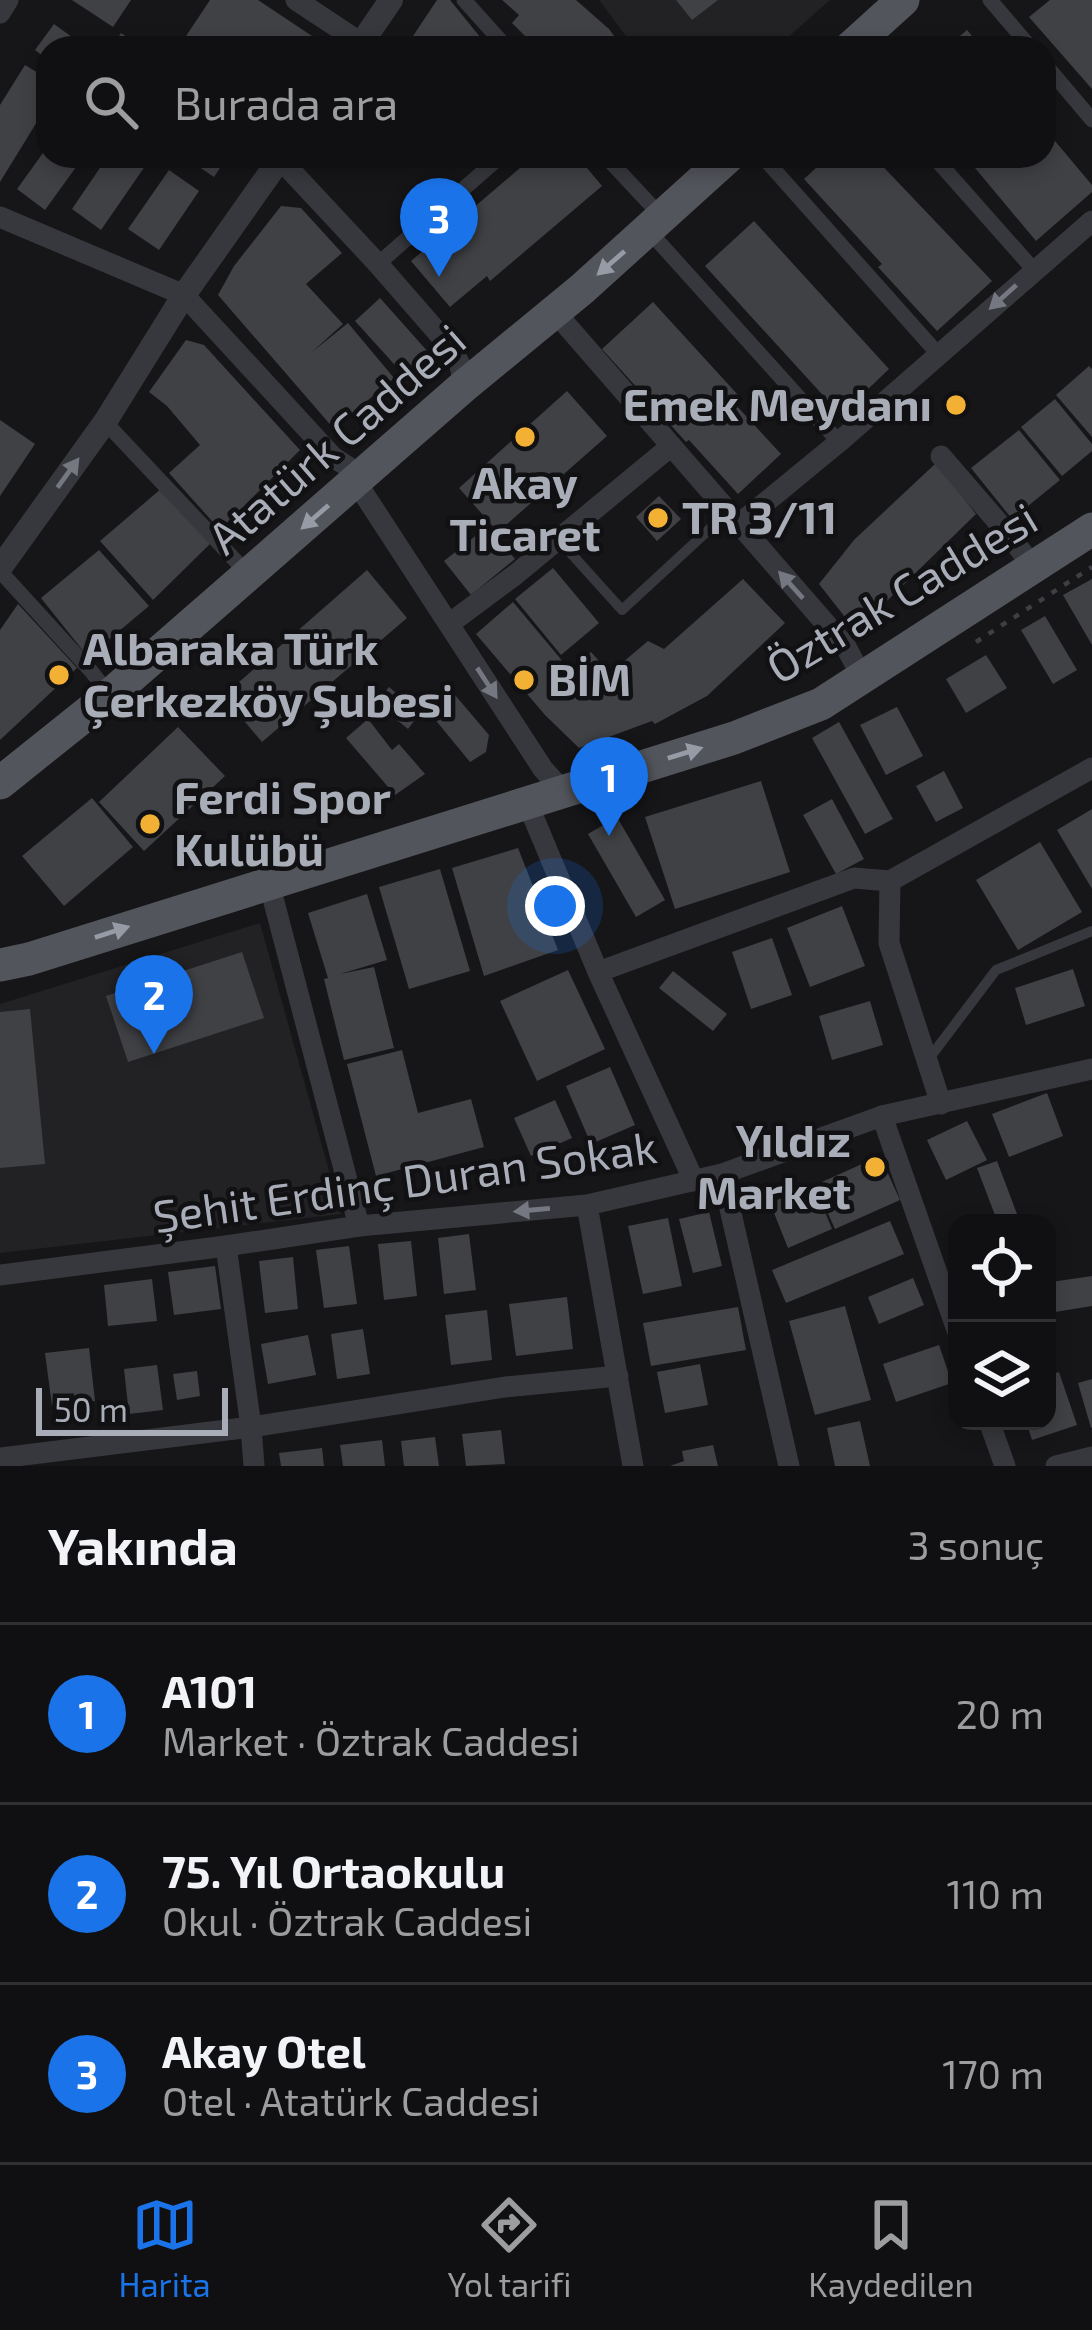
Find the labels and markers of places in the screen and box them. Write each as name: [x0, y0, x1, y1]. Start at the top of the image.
pin: 3: [400, 178, 478, 277]
place label: Emek Meydanı: [623, 376, 932, 431]
marker: Emek Meydanı: [943, 392, 969, 418]
marker: Akay Ticaret: [512, 424, 538, 450]
place label: Akay Ticaret: [450, 454, 600, 560]
place label: TR 3/11: [682, 489, 837, 543]
marker: TR 3/11: [645, 505, 671, 531]
place label: Albaraka Türk Çerkezköy Şubesi: [83, 620, 454, 730]
place label: BİM: [548, 651, 631, 705]
marker: Albaraka Türk Çerkezköy Şubesi: [46, 662, 72, 688]
marker: BİM: [511, 667, 537, 693]
pin: 1: [570, 737, 648, 836]
place label: Ferdi Spor Kulübü: [174, 769, 391, 875]
marker: Ferdi Spor Kulübü: [137, 811, 163, 837]
pin: 2: [115, 955, 193, 1054]
place label: Yıldız Market: [697, 1112, 851, 1218]
marker: Yıldız Market: [862, 1154, 888, 1180]

